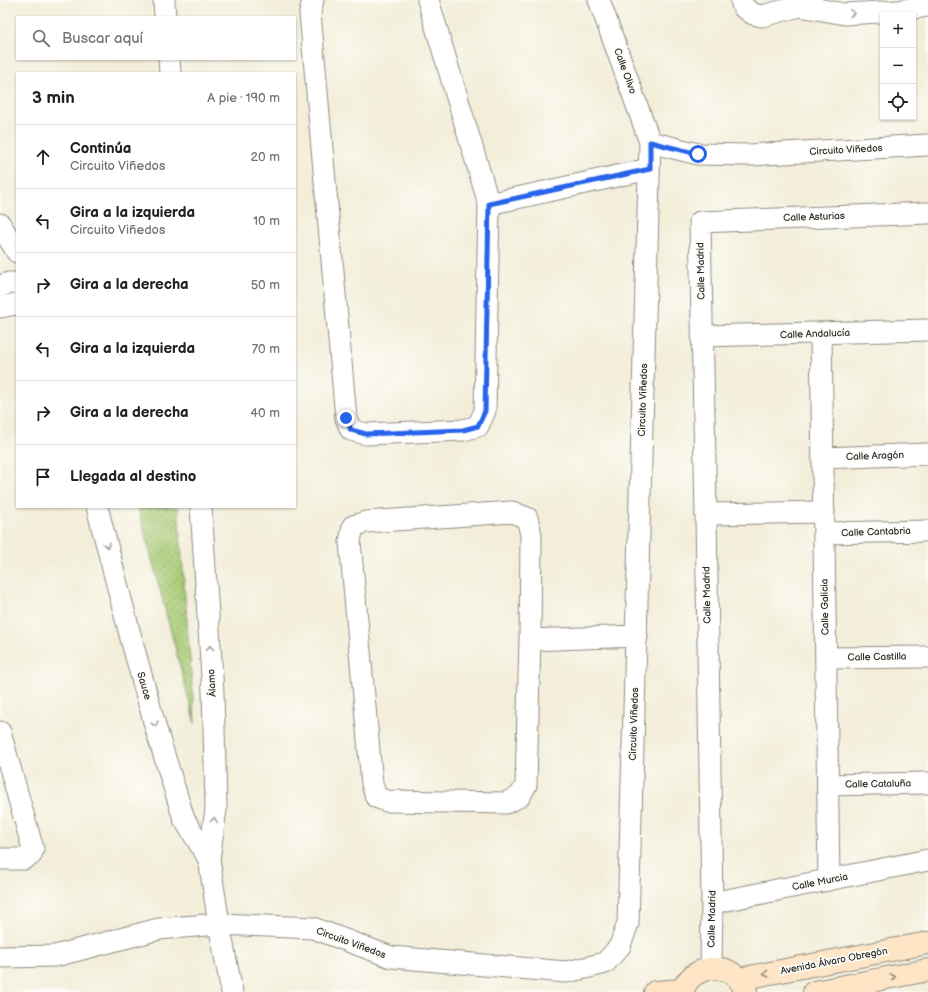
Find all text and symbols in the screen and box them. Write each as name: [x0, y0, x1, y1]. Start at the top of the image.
one-way arrow: [849, 9, 855, 18]
map controls: [880, 12, 916, 120]
button: +: [880, 12, 916, 48]
search box: [16, 16, 296, 60]
icon: search: [30, 27, 52, 49]
text: Buscar aquí: [62, 29, 143, 48]
street label: Calle Olivo: [611, 46, 639, 96]
button: −: [880, 48, 916, 84]
button: locate: [880, 84, 916, 120]
text: 3 min: [32, 88, 75, 108]
text: A pie · 190 m: [207, 90, 280, 106]
text: Continúa: [70, 139, 131, 158]
street label: Circuito Viñedos: [809, 142, 883, 158]
route start: [689, 145, 707, 163]
icon: ahead: [32, 146, 54, 168]
text: 20 m: [250, 149, 280, 165]
text: Circuito Viñedos: [70, 158, 165, 174]
text: Gira a la izquierda: [70, 203, 195, 222]
icon: left: [32, 210, 54, 232]
street label: Calle Asturias: [783, 210, 845, 224]
text: 10 m: [253, 213, 280, 229]
text: Circuito Viñedos: [70, 222, 165, 238]
street label: Calle Madrid: [694, 242, 708, 300]
icon: right: [32, 274, 54, 296]
text: Gira a la derecha: [70, 275, 189, 294]
text: 50 m: [251, 277, 280, 293]
street label: Calle Andalucía: [780, 327, 851, 341]
icon: left: [32, 338, 54, 360]
text: Gira a la izquierda: [70, 339, 195, 358]
text: 70 m: [252, 341, 280, 357]
street label: Circuito Viñedos: [636, 363, 650, 437]
icon: right: [32, 402, 54, 424]
text: Gira a la derecha: [70, 403, 189, 422]
text: 40 m: [250, 405, 280, 421]
route end: [337, 409, 355, 427]
street label: Calle Aragón: [846, 449, 905, 463]
icon: arrive: [32, 466, 54, 488]
text: Llegada al destino: [70, 467, 196, 486]
street label: Calle Cantabria: [841, 525, 911, 539]
one-way arrow: [102, 541, 110, 548]
street label: Calle Madrid: [700, 566, 714, 624]
street label: Calle Galicia: [818, 578, 831, 636]
one-way arrow: [206, 645, 215, 651]
street label: Calle Castilla: [847, 650, 907, 664]
street label: Álamo: [205, 668, 219, 697]
street label: Sauce: [134, 671, 154, 701]
street label: Circuito Viñedos: [627, 687, 641, 761]
one-way arrow: [150, 721, 159, 728]
street label: Calle Cataluña: [845, 777, 911, 791]
one-way arrow: [210, 817, 219, 823]
street label: Calle Murcia: [791, 871, 849, 893]
street label: Calle Madrid: [705, 890, 719, 948]
street label: Circuito Viñedos: [314, 925, 388, 961]
street label: Avenida Álvaro Obregón: [779, 945, 889, 977]
one-way arrow: [763, 969, 769, 978]
one-way arrow: [890, 973, 896, 982]

